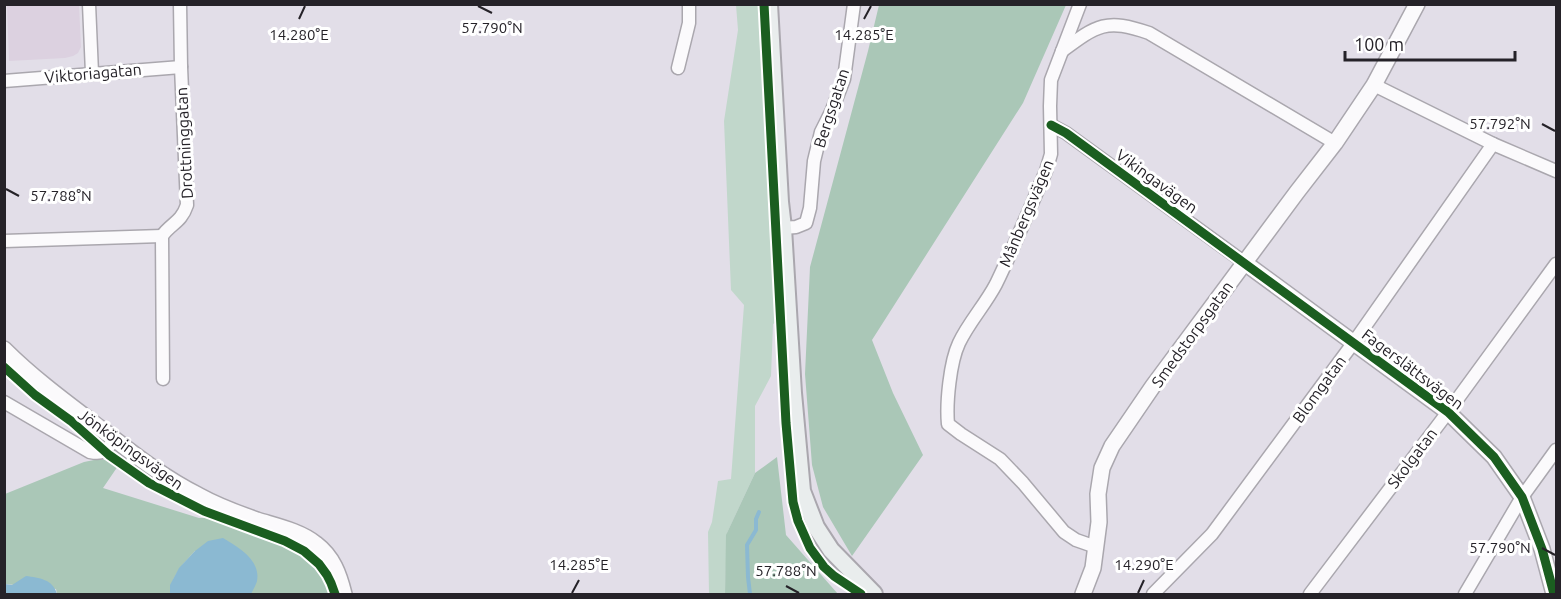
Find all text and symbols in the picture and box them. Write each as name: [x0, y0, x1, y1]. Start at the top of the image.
text: 57.790°N: [461, 19, 523, 36]
scale bar: [1345, 24, 1514, 62]
text: 14.280°E: [269, 26, 329, 43]
text: 14.285°E: [834, 26, 894, 43]
text: 100 m: [1354, 34, 1404, 54]
street label: Viktoriagatan: [44, 60, 142, 86]
street label: Bergsgatan: [810, 66, 852, 150]
street label: Drottninggatan: [172, 87, 196, 199]
text: 57.792°N: [1469, 115, 1531, 132]
street label: Vikingavägen: [1113, 145, 1201, 217]
street label: Månbergsvägen: [995, 157, 1057, 269]
text: 57.788°N: [30, 187, 92, 204]
street label: Smedstorpsgatan: [1148, 278, 1236, 390]
street label: Fagerslättsvägen: [1359, 325, 1467, 413]
street label: Blomgatan: [1289, 352, 1349, 426]
street label: Jönköpingsvägen: [75, 405, 187, 493]
street label: Skolgatan: [1384, 424, 1440, 492]
text: 57.790°N: [1469, 539, 1531, 556]
text: 14.285°E: [549, 556, 609, 573]
text: 14.290°E: [1114, 556, 1174, 573]
text: 57.788°N: [755, 562, 817, 579]

